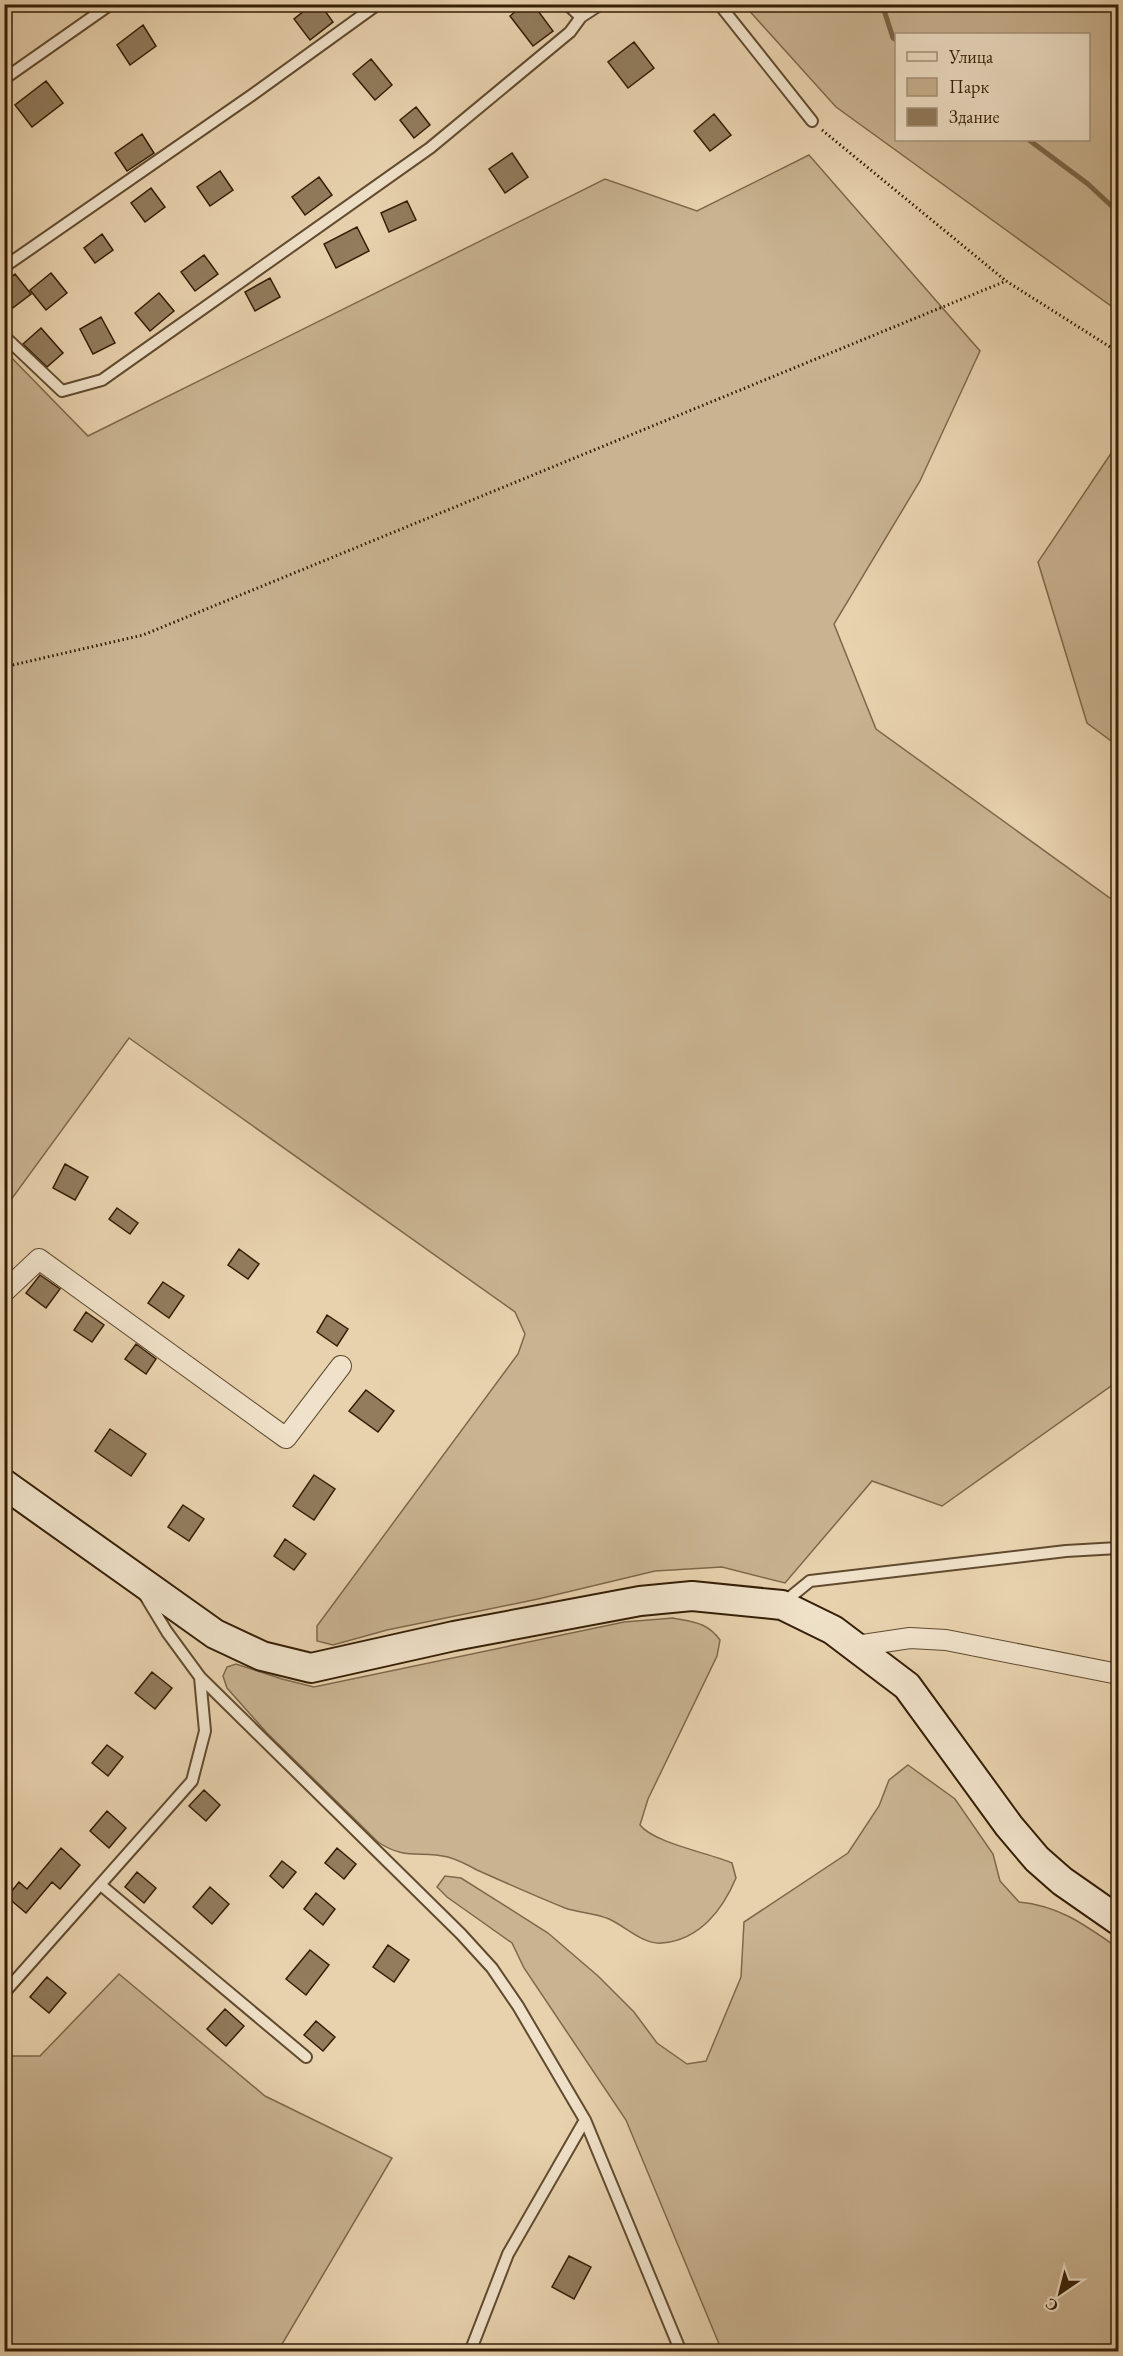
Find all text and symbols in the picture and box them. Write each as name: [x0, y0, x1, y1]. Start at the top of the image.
legend: [895, 33, 1090, 141]
text: Улица: [948, 45, 994, 68]
text: Парк: [949, 75, 989, 98]
text: Здание: [949, 105, 999, 128]
north arrow: [1030, 2263, 1090, 2323]
text: С: [1041, 2293, 1062, 2317]

